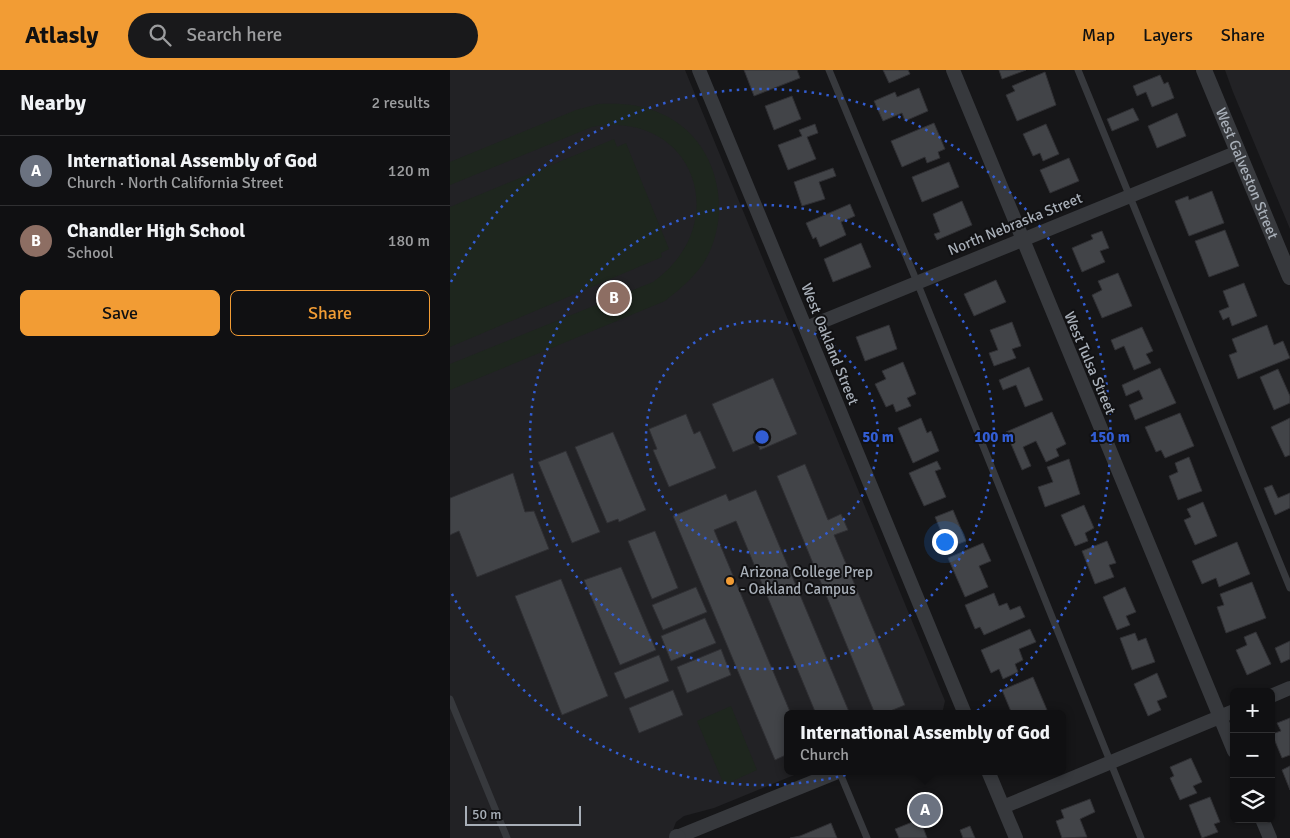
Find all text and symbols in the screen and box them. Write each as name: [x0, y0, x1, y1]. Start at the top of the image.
search box: [128, 13, 478, 58]
text: Atlasly: [25, 20, 98, 50]
icon: search: [146, 21, 174, 49]
text: Search here: [186, 23, 282, 47]
text: Map: [1082, 24, 1115, 46]
text: Layers: [1143, 24, 1193, 46]
text: Share: [1221, 24, 1265, 46]
text: Nearby: [20, 90, 86, 116]
text: 2 results: [371, 93, 430, 113]
street label: West Galveston Street: [1212, 105, 1282, 242]
text: International Assembly of God: [67, 149, 317, 173]
text: A: [31, 161, 41, 181]
text: 120 m: [388, 161, 430, 181]
text: Church · North California Street: [67, 173, 283, 193]
street label: North Nebraska Street: [945, 189, 1085, 259]
text: Chandler High School: [67, 219, 245, 243]
text: B: [31, 231, 41, 251]
text: 180 m: [388, 231, 430, 251]
text: School: [67, 243, 113, 263]
pin: B: [598, 279, 630, 317]
street label: West Oakland Street: [797, 280, 863, 408]
button: Save: [20, 290, 220, 336]
button: Share: [230, 290, 430, 336]
street label: West Tulsa Street: [1060, 309, 1120, 417]
centre of rings: [753, 428, 771, 446]
text: 50 m: [862, 428, 894, 446]
text: 100 m: [974, 428, 1014, 446]
text: 150 m: [1090, 428, 1130, 446]
your location: [932, 529, 958, 555]
place label: Arizona College Prep - Oakland Campus: [740, 563, 873, 598]
marker: Arizona College Prep - Oakland Campus: [724, 575, 736, 587]
map controls: [1230, 688, 1275, 823]
button: +: [1230, 688, 1275, 733]
popup: [784, 710, 1066, 775]
text: International Assembly of God: [800, 721, 1050, 745]
button: −: [1230, 733, 1275, 778]
text: Church: [800, 745, 849, 765]
button: layers: [1230, 778, 1275, 823]
pin: A: [909, 791, 941, 829]
scale bar: [465, 803, 581, 826]
text: 50 m: [472, 806, 501, 823]

